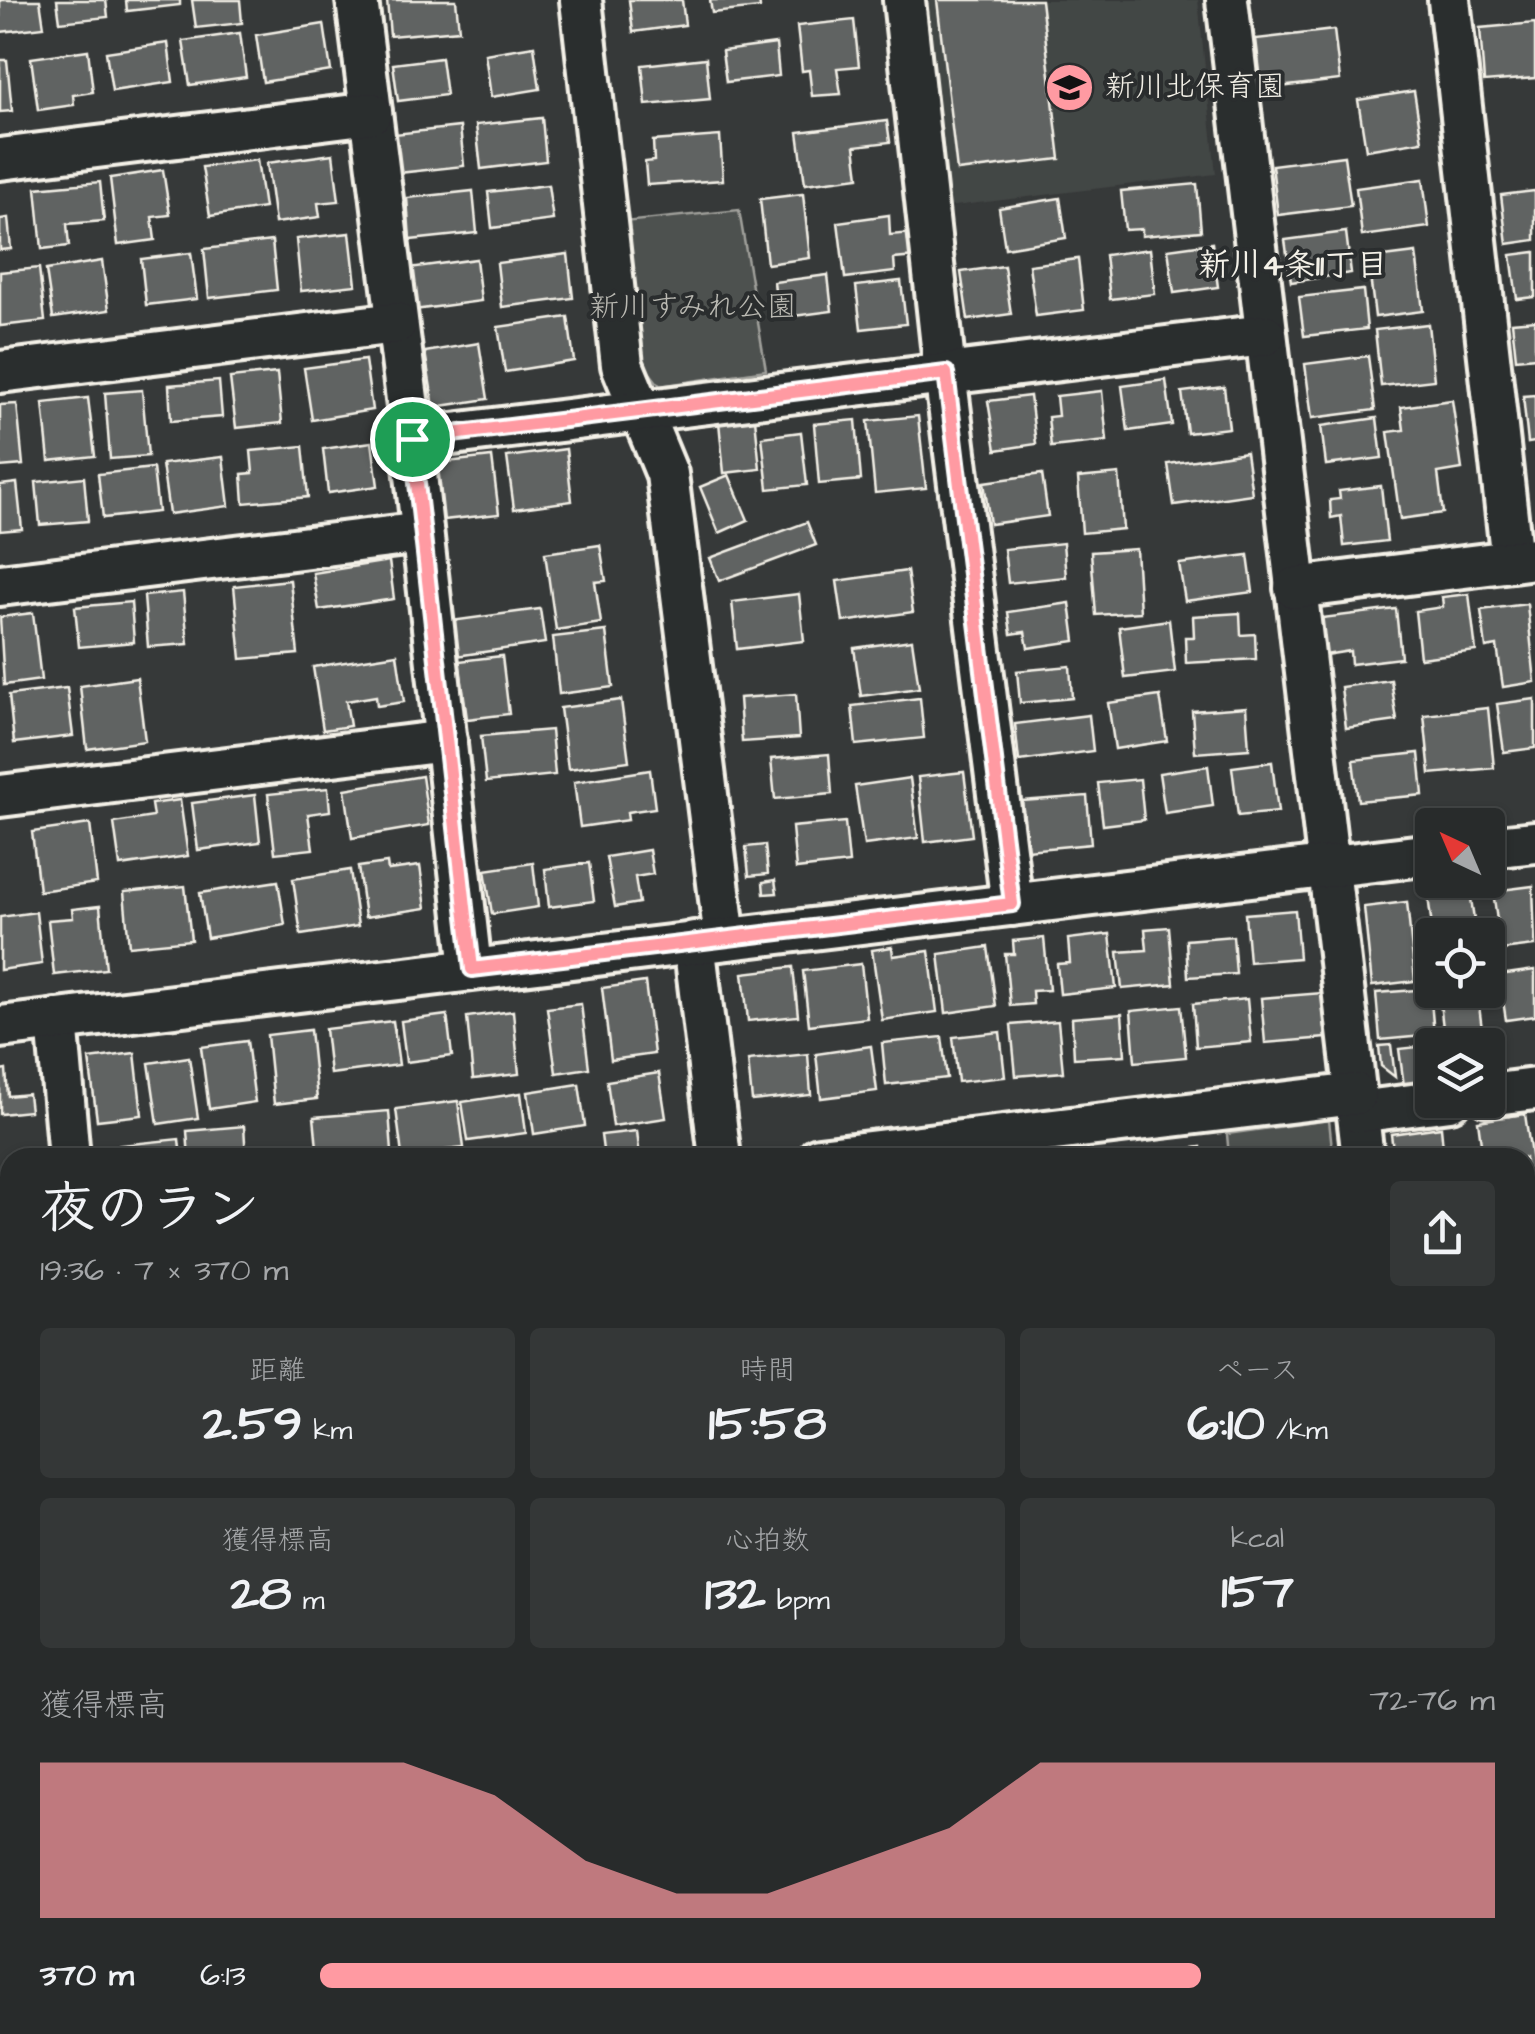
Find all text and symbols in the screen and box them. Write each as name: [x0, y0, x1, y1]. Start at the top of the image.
school or university icon: 新川北保育園: [1044, 61, 1096, 113]
place label: 新川北保育園: [1105, 66, 1285, 108]
district label: 新川4条11丁目: [1198, 243, 1388, 288]
park label: 新川すみれ公園: [589, 286, 797, 328]
pin: [370, 397, 455, 482]
icon: arrive: [385, 412, 440, 467]
north arrow: [1415, 808, 1505, 898]
map controls: [1415, 808, 1505, 1118]
button: locate: [1415, 918, 1505, 1008]
button: layers: [1415, 1028, 1505, 1118]
text: 夜のラン: [40, 1172, 260, 1248]
button: share: [1390, 1181, 1495, 1286]
text: 19:36 · 7 × 370 m: [40, 1248, 288, 1293]
text: 距離: [249, 1351, 306, 1390]
text: 時間: [739, 1351, 796, 1390]
text: ペース: [1216, 1351, 1299, 1390]
text: 2.59: [203, 1390, 302, 1459]
text: 15:58: [709, 1390, 826, 1459]
text: 6:10: [1187, 1390, 1265, 1459]
text: km: [302, 1411, 352, 1450]
text: /km: [1265, 1411, 1328, 1450]
text: kcal: [1231, 1519, 1284, 1558]
text: 獲得標高: [221, 1521, 334, 1560]
text: 心拍数: [725, 1521, 810, 1560]
text: 157: [1221, 1558, 1294, 1627]
text: 28: [230, 1560, 292, 1629]
text: 132: [705, 1560, 766, 1629]
text: m: [292, 1581, 325, 1620]
text: bpm: [766, 1581, 830, 1620]
text: 72–76 m: [1370, 1678, 1495, 1723]
text: 獲得標高: [40, 1683, 168, 1728]
text: 370 m: [40, 1953, 134, 1998]
text: 6:13: [200, 1953, 246, 1998]

